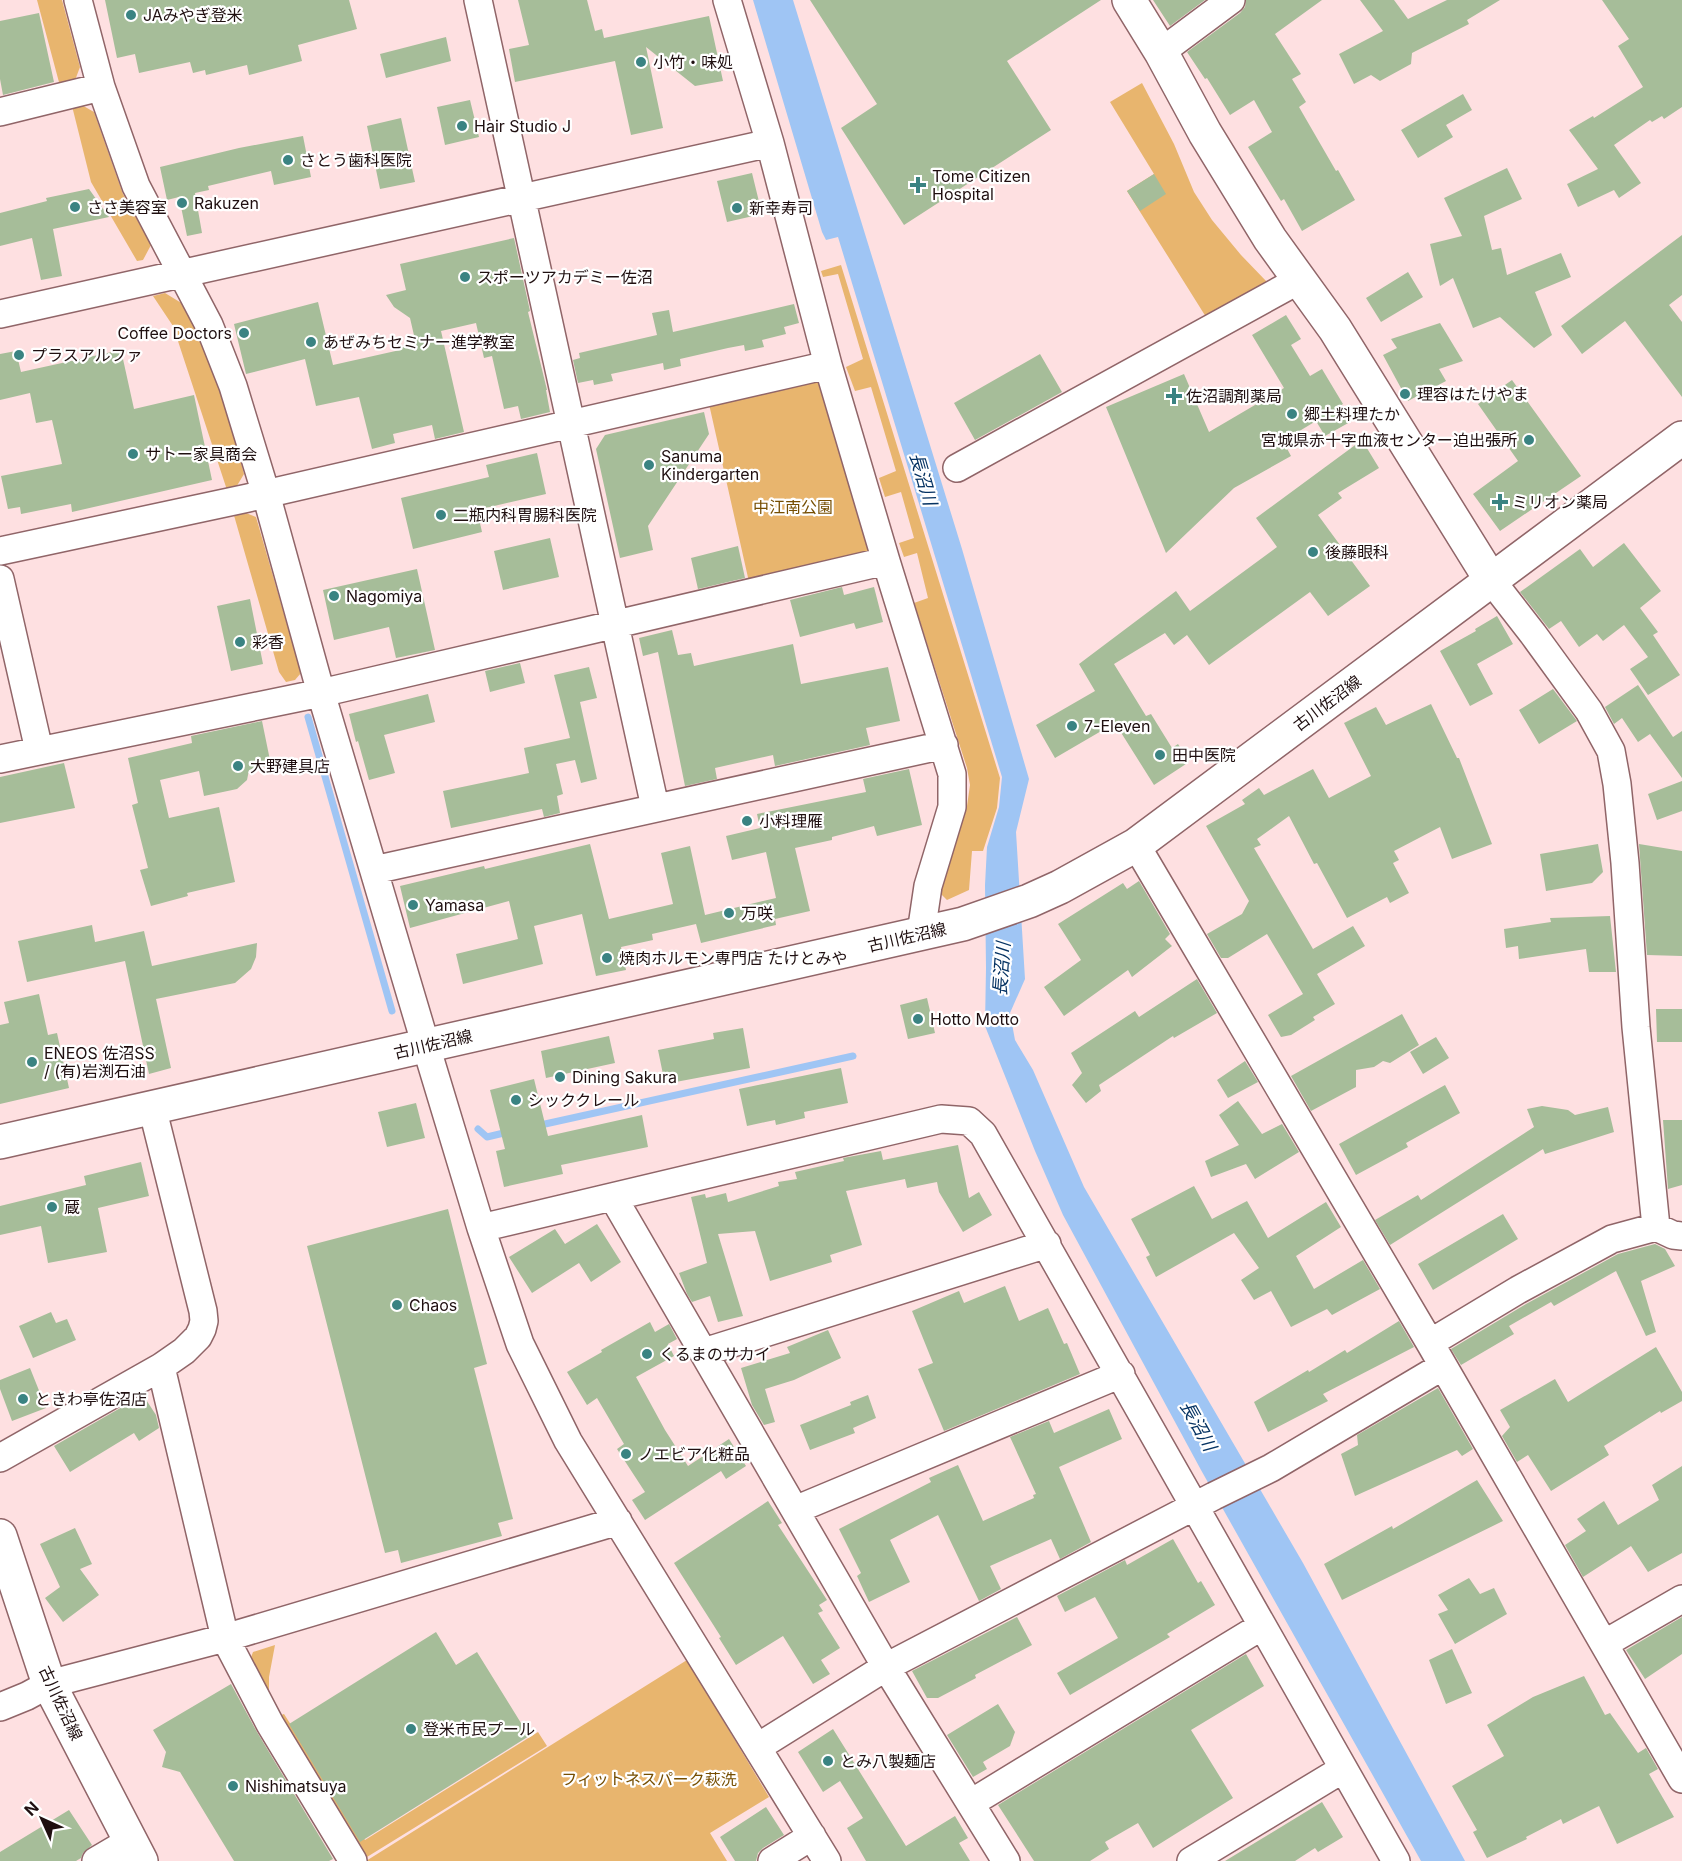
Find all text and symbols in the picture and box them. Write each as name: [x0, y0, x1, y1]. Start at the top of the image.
place label: JAみやぎ登米: [143, 5, 243, 25]
marker: JAみやぎ登米: [124, 8, 138, 22]
place label: 小竹・味処: [653, 52, 733, 72]
marker: 小竹・味処: [634, 55, 648, 69]
place label: Hair Studio J: [474, 116, 571, 136]
marker: Hair Studio J: [455, 119, 469, 133]
place label: さとう歯科医院: [300, 150, 412, 170]
marker: さとう歯科医院: [281, 153, 295, 167]
place label: Tome Citizen Hospital: [932, 166, 1031, 204]
marker: Tome Citizen Hospital: [909, 176, 927, 194]
place label: Rakuzen: [194, 193, 259, 213]
marker: Rakuzen: [175, 196, 189, 210]
place label: ささ美容室: [87, 197, 167, 217]
place label: 新幸寿司: [749, 198, 813, 218]
marker: ささ美容室: [68, 200, 82, 214]
marker: 新幸寿司: [730, 201, 744, 215]
place label: スポーツアカデミー佐沼: [477, 267, 653, 287]
marker: スポーツアカデミー佐沼: [458, 270, 472, 284]
place label: Coffee Doctors: [117, 323, 232, 343]
marker: Coffee Doctors: [237, 326, 251, 340]
place label: あぜみちセミナー進学教室: [323, 332, 515, 352]
marker: あぜみちセミナー進学教室: [304, 335, 318, 349]
place label: プラスアルファ: [31, 345, 143, 365]
marker: プラスアルファ: [12, 348, 26, 362]
place label: 理容はたけやま: [1417, 384, 1529, 404]
place label: 佐沼調剤薬局: [1186, 386, 1282, 406]
marker: 理容はたけやま: [1398, 387, 1412, 401]
marker: 佐沼調剤薬局: [1167, 389, 1181, 403]
place label: 郷土料理たか: [1304, 404, 1400, 424]
marker: 郷土料理たか: [1285, 407, 1299, 421]
place label: 宮城県赤十字血液センター迫出張所: [1261, 430, 1517, 450]
marker: 宮城県赤十字血液センター迫出張所: [1522, 433, 1536, 447]
place label: サトー家具商会: [145, 444, 257, 464]
place label: Sanuma Kindergarten: [661, 446, 759, 484]
marker: サトー家具商会: [126, 447, 140, 461]
water label: 長沼川: [906, 450, 942, 510]
marker: Sanuma Kindergarten: [642, 458, 656, 472]
place label: ミリオン薬局: [1512, 492, 1608, 512]
marker: ミリオン薬局: [1493, 495, 1507, 509]
park label: 中江南公園: [753, 497, 833, 517]
place label: 二瓶内科胃腸科医院: [453, 505, 597, 525]
marker: 二瓶内科胃腸科医院: [434, 508, 448, 522]
place label: 後藤眼科: [1325, 542, 1389, 562]
marker: 後藤眼科: [1306, 545, 1320, 559]
place label: Nagomiya: [346, 586, 422, 606]
marker: Nagomiya: [327, 589, 341, 603]
place label: 彩香: [252, 632, 284, 652]
marker: 彩香: [233, 635, 247, 649]
street label: 古川佐沼線: [1289, 671, 1365, 735]
place label: 7-Eleven: [1084, 716, 1150, 736]
marker: 7-Eleven: [1065, 719, 1079, 733]
place label: 田中医院: [1172, 745, 1236, 765]
marker: 田中医院: [1153, 748, 1167, 762]
place label: 大野建具店: [250, 756, 330, 776]
marker: 大野建具店: [231, 759, 245, 773]
place label: 小料理雁: [759, 811, 823, 831]
marker: 小料理雁: [740, 814, 754, 828]
place label: Yamasa: [425, 895, 484, 915]
marker: Yamasa: [406, 898, 420, 912]
place label: 万咲: [741, 903, 773, 923]
marker: 万咲: [722, 906, 736, 920]
street label: 古川佐沼線: [866, 918, 948, 956]
water label: 長沼川: [989, 939, 1014, 997]
place label: 焼肉ホルモン専門店 たけとみや: [619, 948, 848, 968]
marker: 焼肉ホルモン専門店 たけとみや: [600, 951, 614, 965]
place label: Hotto Motto: [930, 1009, 1019, 1029]
marker: Hotto Motto: [911, 1012, 925, 1026]
street label: 古川佐沼線: [392, 1025, 474, 1063]
place label: ENEOS 佐沼SS / (有)岩渕石油: [44, 1043, 155, 1081]
marker: ENEOS 佐沼SS / (有)岩渕石油: [25, 1055, 39, 1069]
place label: Dining Sakura: [572, 1067, 677, 1087]
marker: Dining Sakura: [553, 1070, 567, 1084]
place label: シッククレール: [528, 1090, 639, 1110]
marker: シッククレール: [509, 1093, 523, 1107]
place label: 蔵: [64, 1197, 80, 1217]
marker: 蔵: [45, 1200, 59, 1214]
place label: Chaos: [409, 1295, 457, 1315]
marker: Chaos: [390, 1298, 404, 1312]
place label: くるまのサカイ: [659, 1344, 771, 1364]
marker: くるまのサカイ: [640, 1347, 654, 1361]
place label: ときわ亭佐沼店: [35, 1389, 147, 1409]
marker: ときわ亭佐沼店: [16, 1392, 30, 1406]
water label: 長沼川: [1176, 1397, 1222, 1456]
place label: ノエビア化粧品: [638, 1444, 750, 1464]
marker: ノエビア化粧品: [619, 1447, 633, 1461]
street label: 古川佐沼線: [35, 1663, 87, 1743]
place label: 登米市民プール: [423, 1719, 535, 1739]
marker: 登米市民プール: [404, 1722, 418, 1736]
place label: とみ八製麺店: [840, 1751, 936, 1771]
marker: とみ八製麺店: [821, 1754, 835, 1768]
park label: フィットネスパーク萩洗: [561, 1769, 737, 1789]
place label: Nishimatsuya: [245, 1776, 347, 1796]
marker: Nishimatsuya: [226, 1779, 240, 1793]
north arrow: [12, 1789, 72, 1849]
text: N: [20, 1797, 43, 1820]

